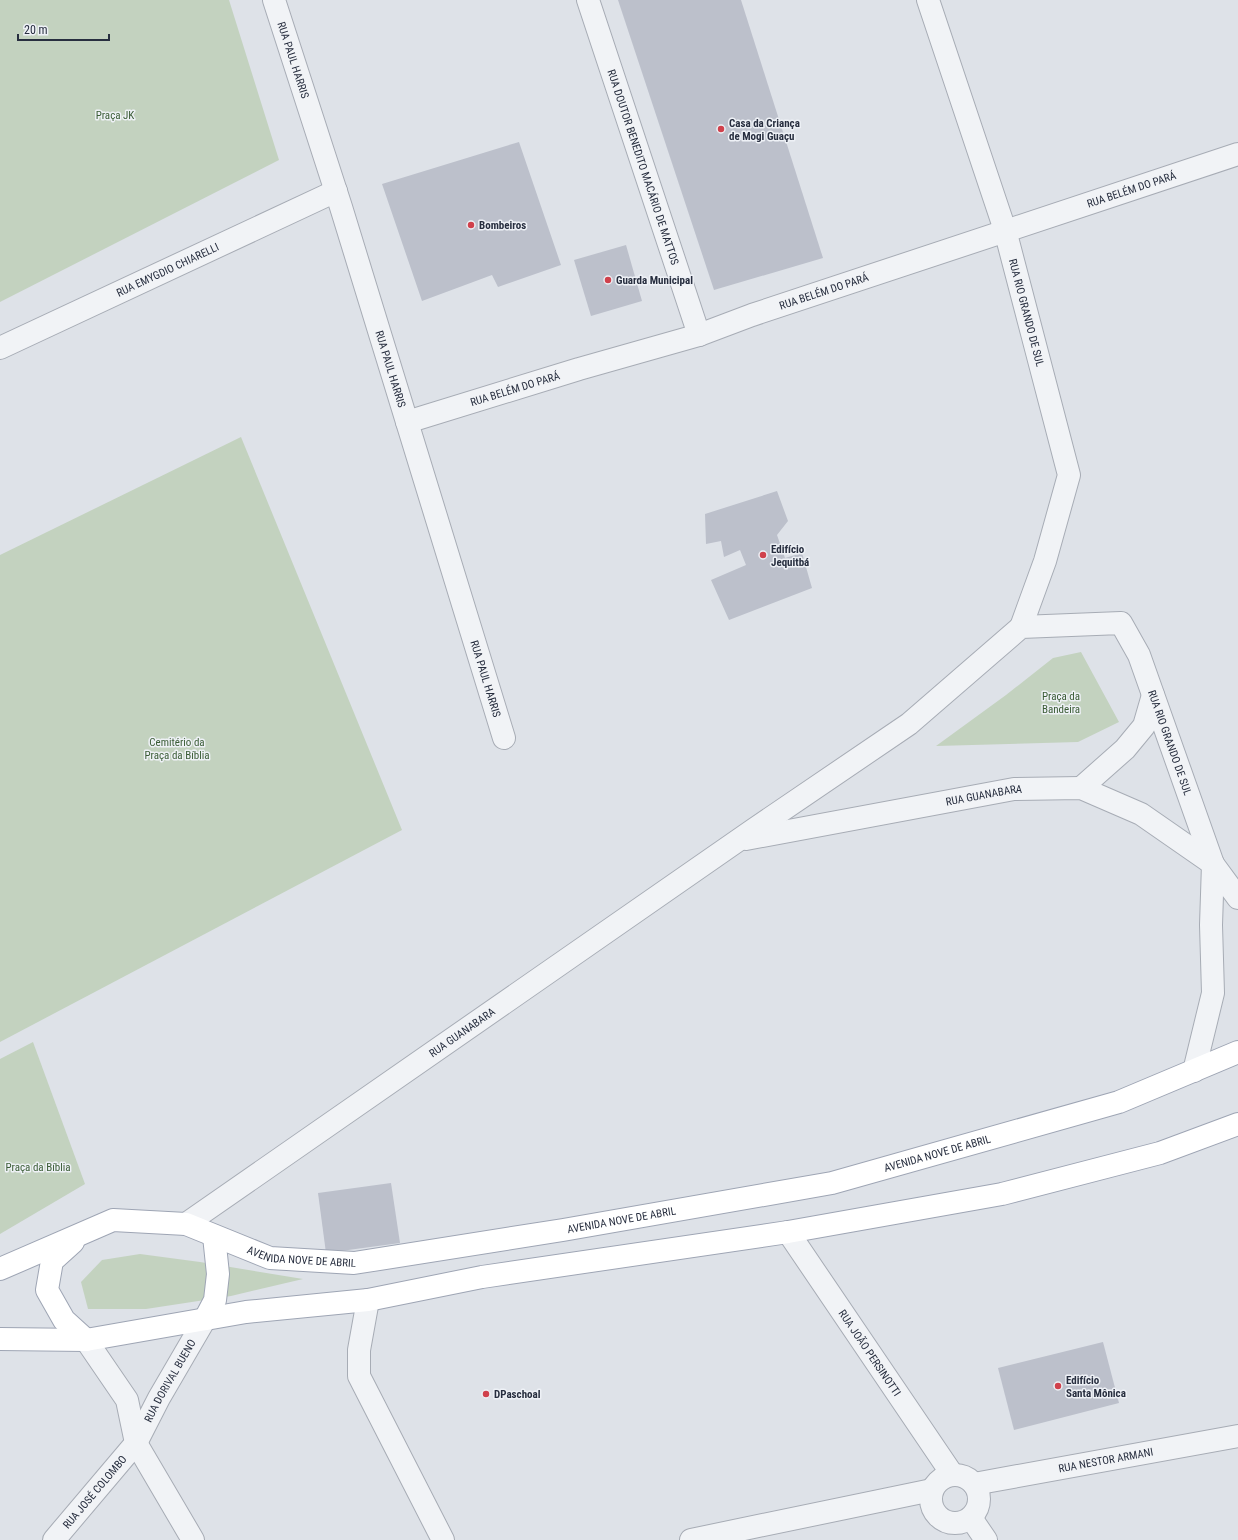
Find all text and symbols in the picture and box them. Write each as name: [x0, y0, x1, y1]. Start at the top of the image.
scale bar: [18, 16, 109, 42]
street label: RUA PAUL HARRIS: [274, 20, 311, 100]
text: 20 m: [24, 23, 48, 37]
street label: RUA DOUTOR BENEDITO MACÁRIO DE MATTOS: [604, 68, 681, 267]
park label: Praça JK: [96, 109, 134, 122]
place label: Casa da Criança de Mogi Guaçu: [729, 117, 800, 143]
marker: Casa da Criança de Mogi Guaçu: [716, 124, 726, 134]
street label: RUA BELÉM DO PARÁ: [1085, 169, 1178, 211]
place label: Bombeiros: [479, 219, 526, 232]
marker: Bombeiros: [466, 220, 476, 230]
street label: RUA EMYGDIO CHIARELLI: [115, 241, 221, 300]
street label: RUA RIO GRANDO DE SUL: [1006, 258, 1046, 368]
street label: RUA BELÉM DO PARÁ: [778, 271, 871, 313]
place label: Guarda Municipal: [616, 274, 693, 287]
marker: Guarda Municipal: [603, 275, 613, 285]
street label: RUA PAUL HARRIS: [372, 329, 408, 409]
street label: RUA BELÉM DO PARÁ: [469, 369, 562, 409]
place label: Edifício Jequitbá: [771, 543, 809, 569]
marker: Edifício Jequitbá: [758, 550, 768, 560]
street label: RUA PAUL HARRIS: [467, 639, 503, 719]
street label: RUA RIO GRANDO DE SUL: [1145, 688, 1194, 797]
park label: Praça da Bandeira: [1042, 690, 1080, 716]
park label: Cemitério da Praça da Bíblia: [145, 736, 209, 762]
street label: RUA GUANABARA: [945, 783, 1023, 809]
street label: RUA GUANABARA: [427, 1005, 498, 1060]
street label: AVENIDA NOVE DE ABRIL: [883, 1133, 992, 1175]
park label: Praça da Bíblia: [6, 1161, 70, 1174]
street label: AVENIDA NOVE DE ABRIL: [566, 1204, 677, 1236]
street label: AVENIDA NOVE DE ABRIL: [245, 1243, 356, 1270]
street label: RUA JOÃO PERSINOTTI: [836, 1307, 903, 1399]
street label: RUA DORIVAL BUENO: [142, 1337, 199, 1425]
place label: Edifício Santa Mônica: [1066, 1374, 1126, 1400]
marker: Edifício Santa Mônica: [1053, 1381, 1063, 1391]
place label: DPaschoal: [494, 1388, 541, 1401]
marker: DPaschoal: [481, 1389, 491, 1399]
street label: RUA NESTOR ARMANI: [1058, 1446, 1154, 1475]
street label: RUA JOSÉ COLOMBO: [60, 1453, 130, 1531]

